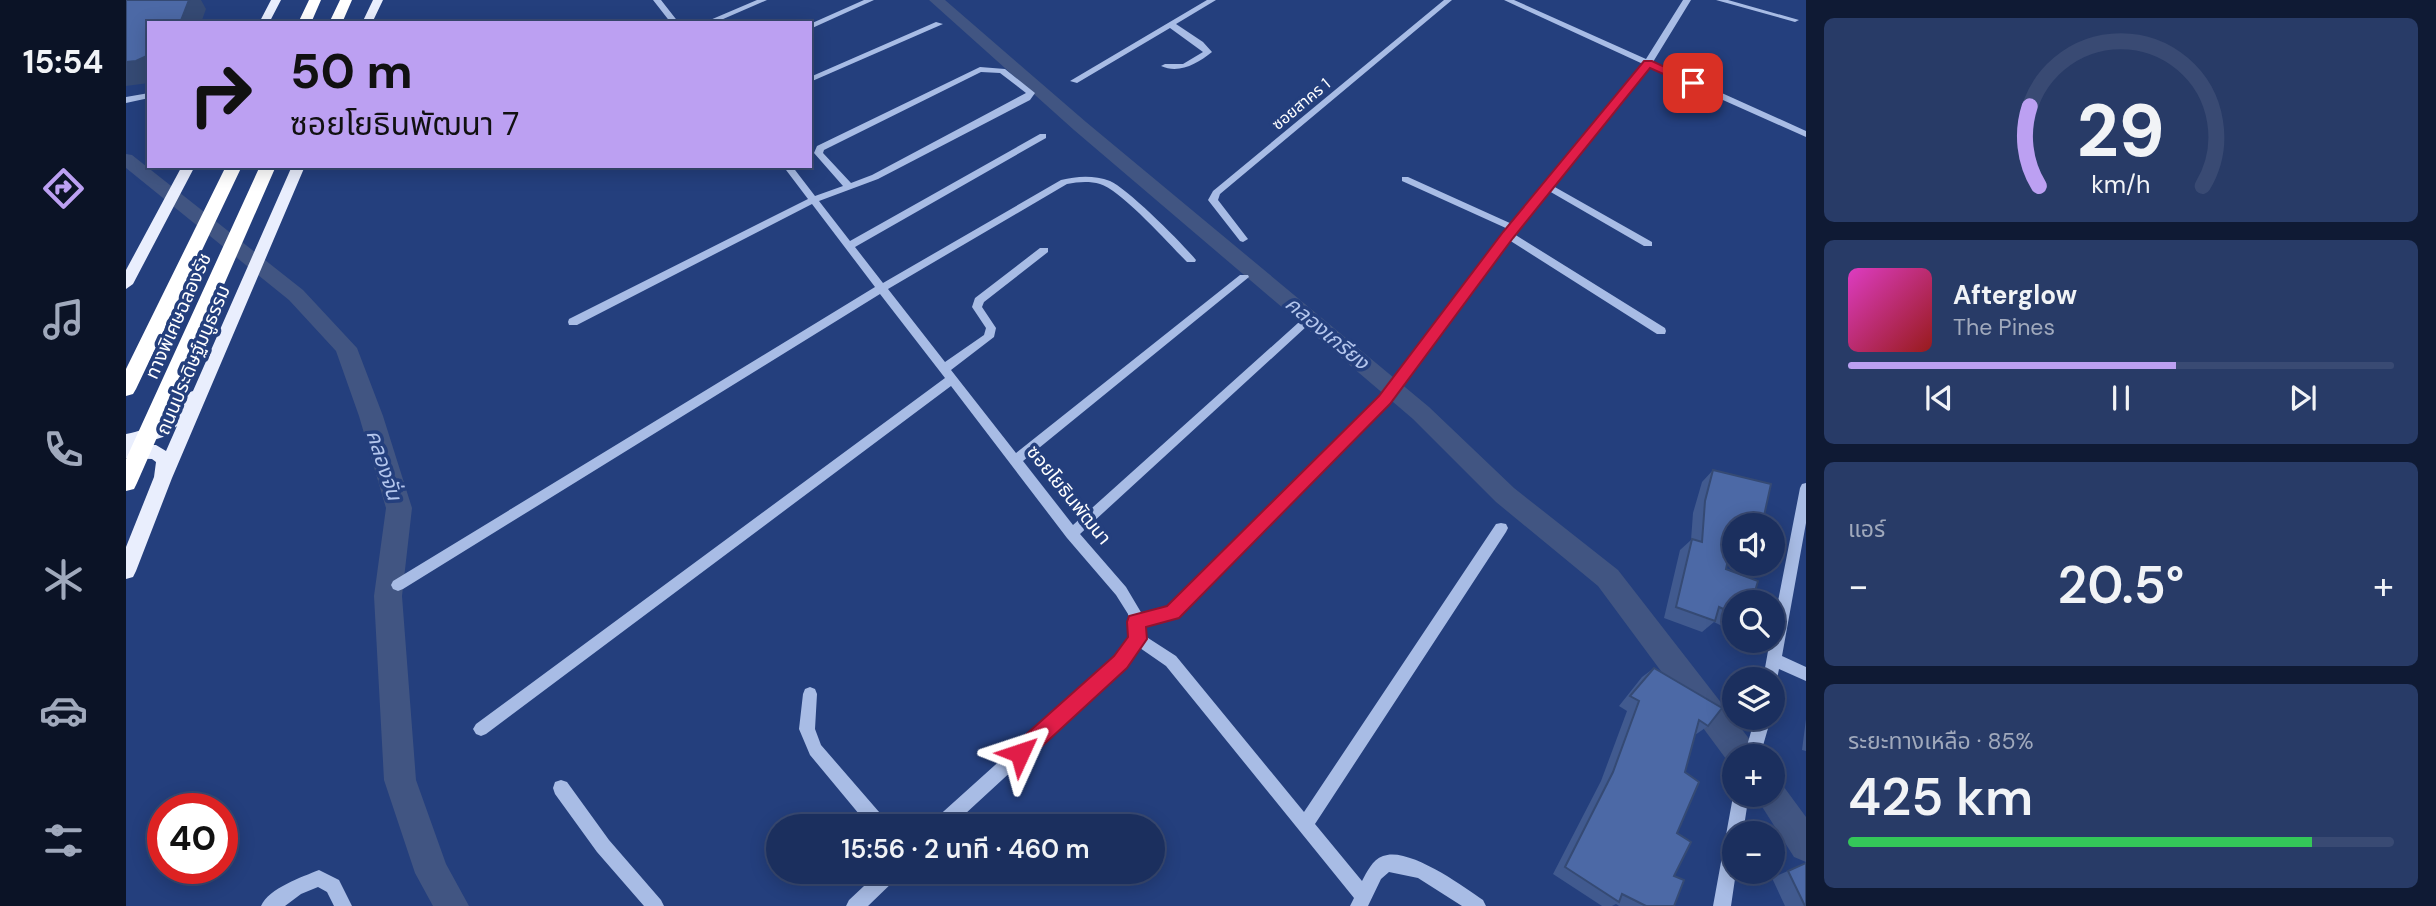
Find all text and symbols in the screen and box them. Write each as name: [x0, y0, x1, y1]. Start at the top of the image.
text: 50 m: [290, 39, 413, 103]
text: 15:54: [23, 41, 103, 83]
icon: right: [175, 49, 266, 140]
pin: [1663, 53, 1723, 113]
icon: arrive: [1674, 64, 1712, 102]
street label: ซอยสาคร 1: [1267, 73, 1335, 135]
text: 29: [2077, 84, 2165, 179]
text: ซอยโยธินพัฒนา 7: [290, 103, 519, 145]
icon: directions: [39, 164, 88, 213]
text: km/h: [2091, 168, 2151, 201]
street label: ทางพิเศษฉลองรัช: [139, 249, 217, 383]
text: Afterglow: [1953, 278, 2077, 312]
street label: ถนนประดิษฐ์มนูธรรม: [150, 281, 236, 439]
water label: คลองเกรียง: [1279, 290, 1376, 377]
icon: music: [39, 295, 88, 344]
text: The Pines: [1953, 312, 2055, 342]
icon: previous: [1920, 379, 1958, 417]
icon: pause: [2102, 379, 2140, 417]
icon: next: [2284, 379, 2322, 417]
icon: phone: [39, 425, 88, 474]
water label: คลองจั่น: [360, 426, 409, 505]
street label: ซอยโยธินพัฒนา: [1021, 440, 1117, 550]
map controls: [1722, 513, 1785, 884]
button: sound: [1722, 513, 1785, 576]
text: แอร์: [1848, 514, 1885, 544]
text: 20.5°: [2058, 551, 2184, 619]
icon: climate: [39, 555, 88, 604]
text: −: [1848, 561, 1869, 611]
text: +: [2373, 561, 2394, 611]
button: search: [1722, 590, 1785, 653]
button: layers: [1722, 667, 1785, 730]
icon: car: [39, 686, 88, 735]
position arrow: [983, 716, 1057, 790]
text: ระยะทางเหลือ · 85%: [1848, 726, 2034, 756]
button: +: [1722, 744, 1785, 807]
text: 425 km: [1848, 763, 2033, 831]
speed limit sign: 40: [147, 793, 238, 884]
icon: filters: [39, 816, 88, 865]
button: −: [1722, 821, 1785, 884]
text: 15:56 · 2 นาที · 460 m: [841, 832, 1090, 866]

